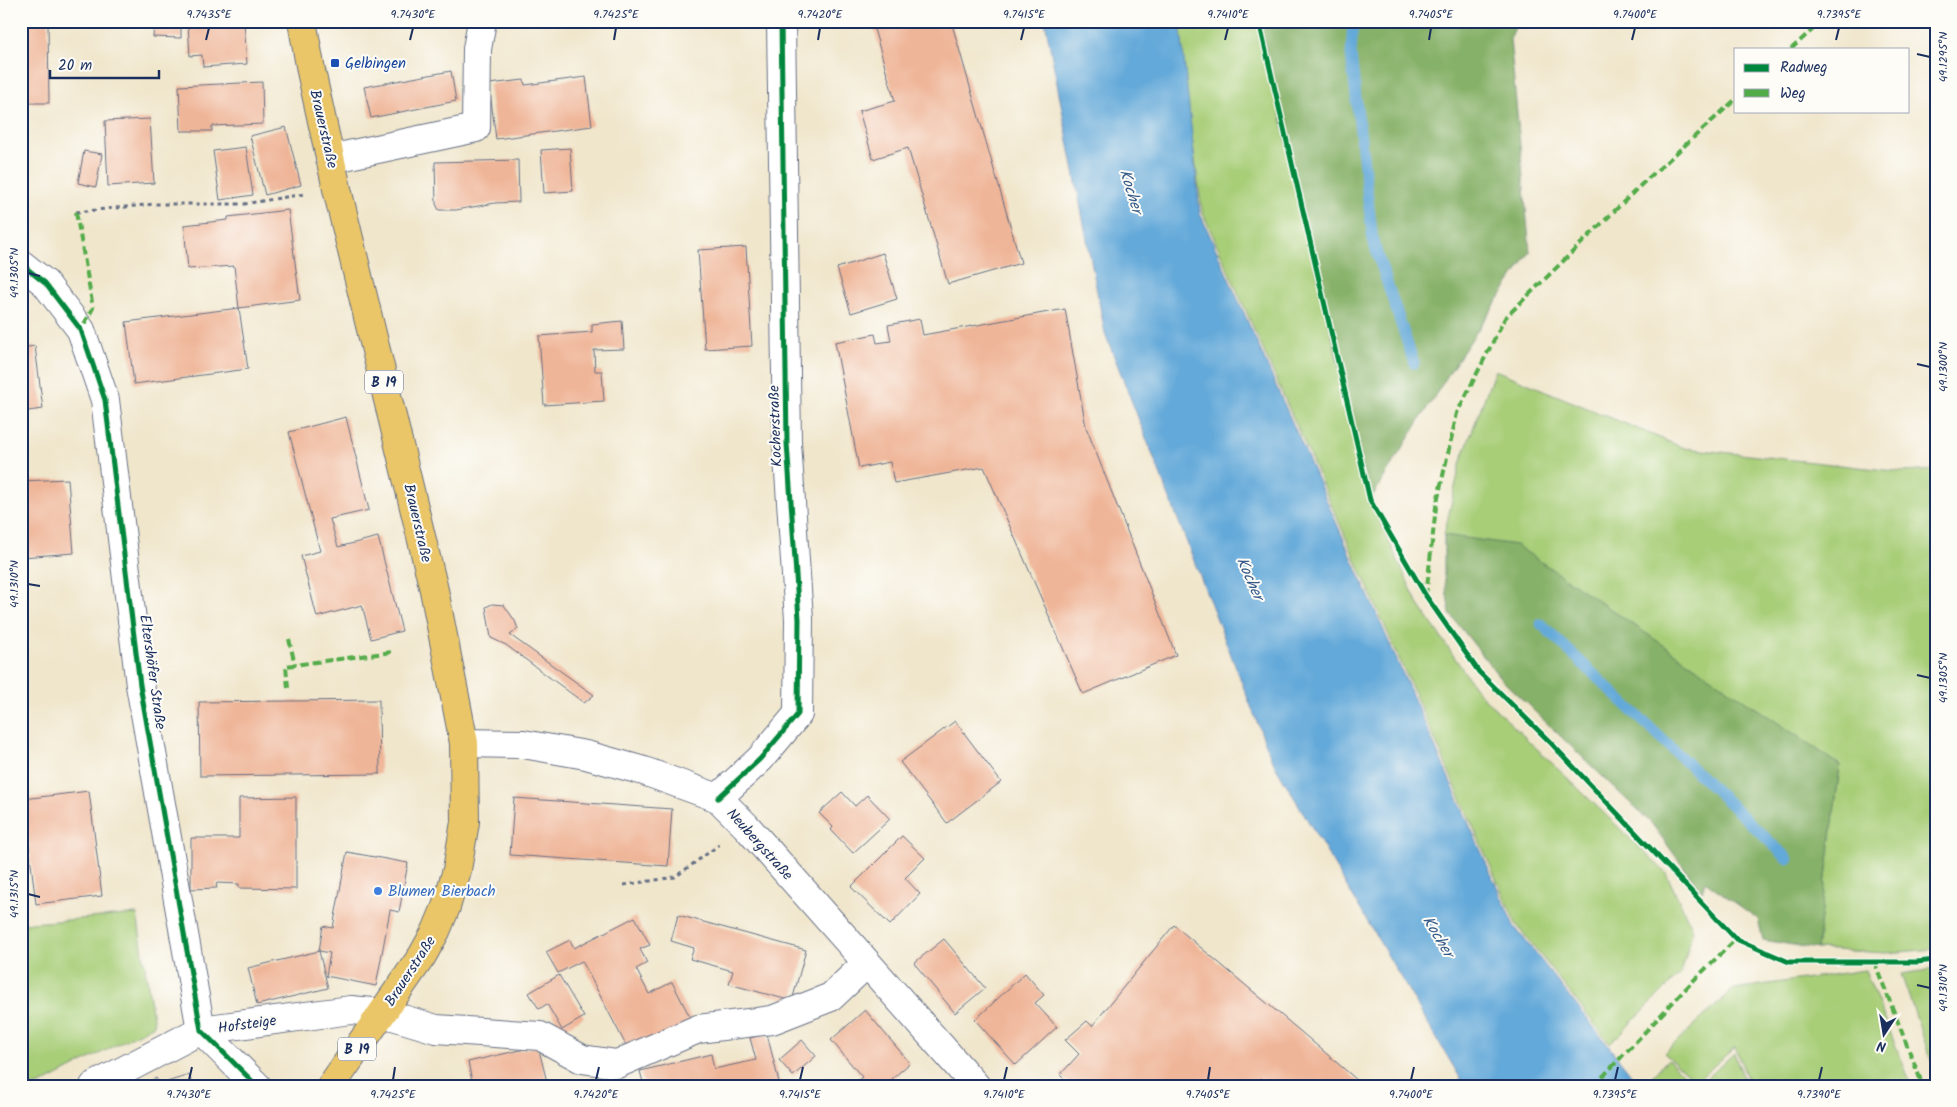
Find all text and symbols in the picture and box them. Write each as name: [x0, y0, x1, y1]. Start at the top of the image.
text: 9.7435°E: [186, 5, 233, 24]
text: 9.7430°E: [391, 5, 436, 24]
text: 9.7425°E: [593, 5, 640, 24]
text: 9.7420°E: [798, 5, 843, 24]
text: 9.7415°E: [1003, 5, 1046, 24]
text: 9.7410°E: [1207, 5, 1250, 24]
text: 9.7405°E: [1409, 5, 1454, 24]
text: 9.7400°E: [1613, 5, 1658, 24]
text: 9.7395°E: [1817, 5, 1862, 24]
text: 49.1295°N: [1934, 32, 1953, 82]
scale bar: [50, 48, 159, 80]
legend: [1734, 48, 1910, 112]
place label: Gelbingen: [345, 52, 406, 76]
text: 20 m: [58, 54, 92, 78]
text: Radweg: [1780, 56, 1827, 80]
marker: Gelbingen: [329, 57, 341, 69]
text: Weg: [1780, 82, 1806, 106]
street label: Brauerstraße: [302, 87, 344, 171]
water label: Kocher: [1112, 166, 1150, 220]
text: 49.1305°N: [5, 248, 24, 298]
text: 49.1300°N: [1934, 342, 1953, 392]
road number: B 19: [365, 371, 403, 394]
street label: Kocherstraße: [763, 384, 789, 467]
street label: Brauerstraße: [396, 481, 438, 565]
water label: Kocher: [1229, 553, 1272, 608]
text: 49.1310°N: [5, 560, 24, 608]
street label: Eltershöfer Straße: [132, 613, 172, 731]
text: 49.1305°N: [1934, 653, 1953, 703]
street label: Neubergstraße: [720, 803, 799, 887]
text: 49.1315°N: [5, 870, 24, 918]
place label: Blumen Bierbach: [388, 880, 496, 904]
marker: Blumen Bierbach: [372, 885, 384, 897]
water label: Kocher: [1415, 911, 1462, 966]
street label: Brauerstraße: [379, 931, 443, 1012]
text: 49.1310°N: [1934, 964, 1953, 1012]
street label: Hofsteige: [216, 1009, 278, 1041]
north arrow: [1860, 1010, 1910, 1060]
text: N: [1875, 1034, 1888, 1057]
road number: B 19: [338, 1038, 376, 1060]
text: 9.7430°E: [167, 1085, 212, 1104]
text: 9.7425°E: [370, 1085, 417, 1104]
text: 9.7420°E: [574, 1085, 619, 1104]
text: 9.7415°E: [779, 1085, 822, 1104]
text: 9.7410°E: [983, 1085, 1026, 1104]
text: 9.7405°E: [1186, 1085, 1231, 1104]
text: 9.7400°E: [1389, 1085, 1434, 1104]
text: 9.7395°E: [1593, 1085, 1638, 1104]
text: 9.7390°E: [1797, 1085, 1842, 1104]

